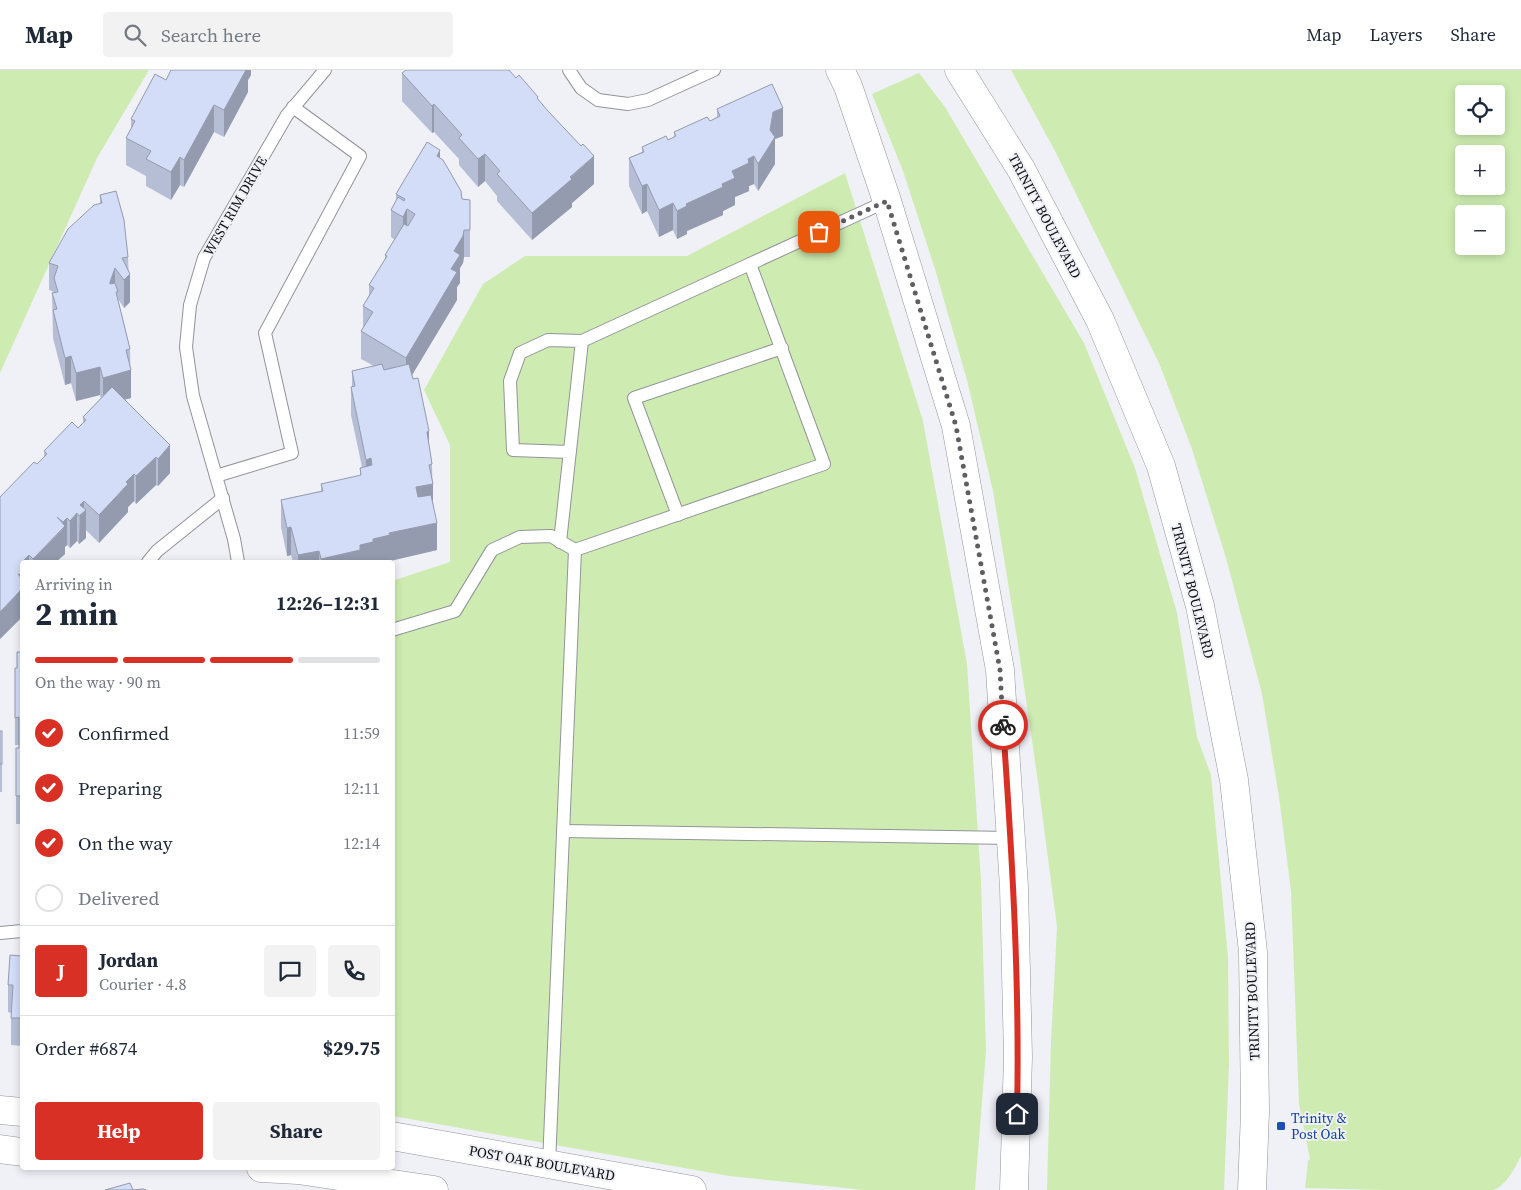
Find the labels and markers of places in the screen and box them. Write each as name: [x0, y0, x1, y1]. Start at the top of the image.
pin: [798, 211, 840, 253]
pin: [996, 1093, 1038, 1135]
place label: Trinity & Post Oak: [1291, 1108, 1347, 1144]
marker: Trinity & Post Oak: [1275, 1120, 1287, 1132]

